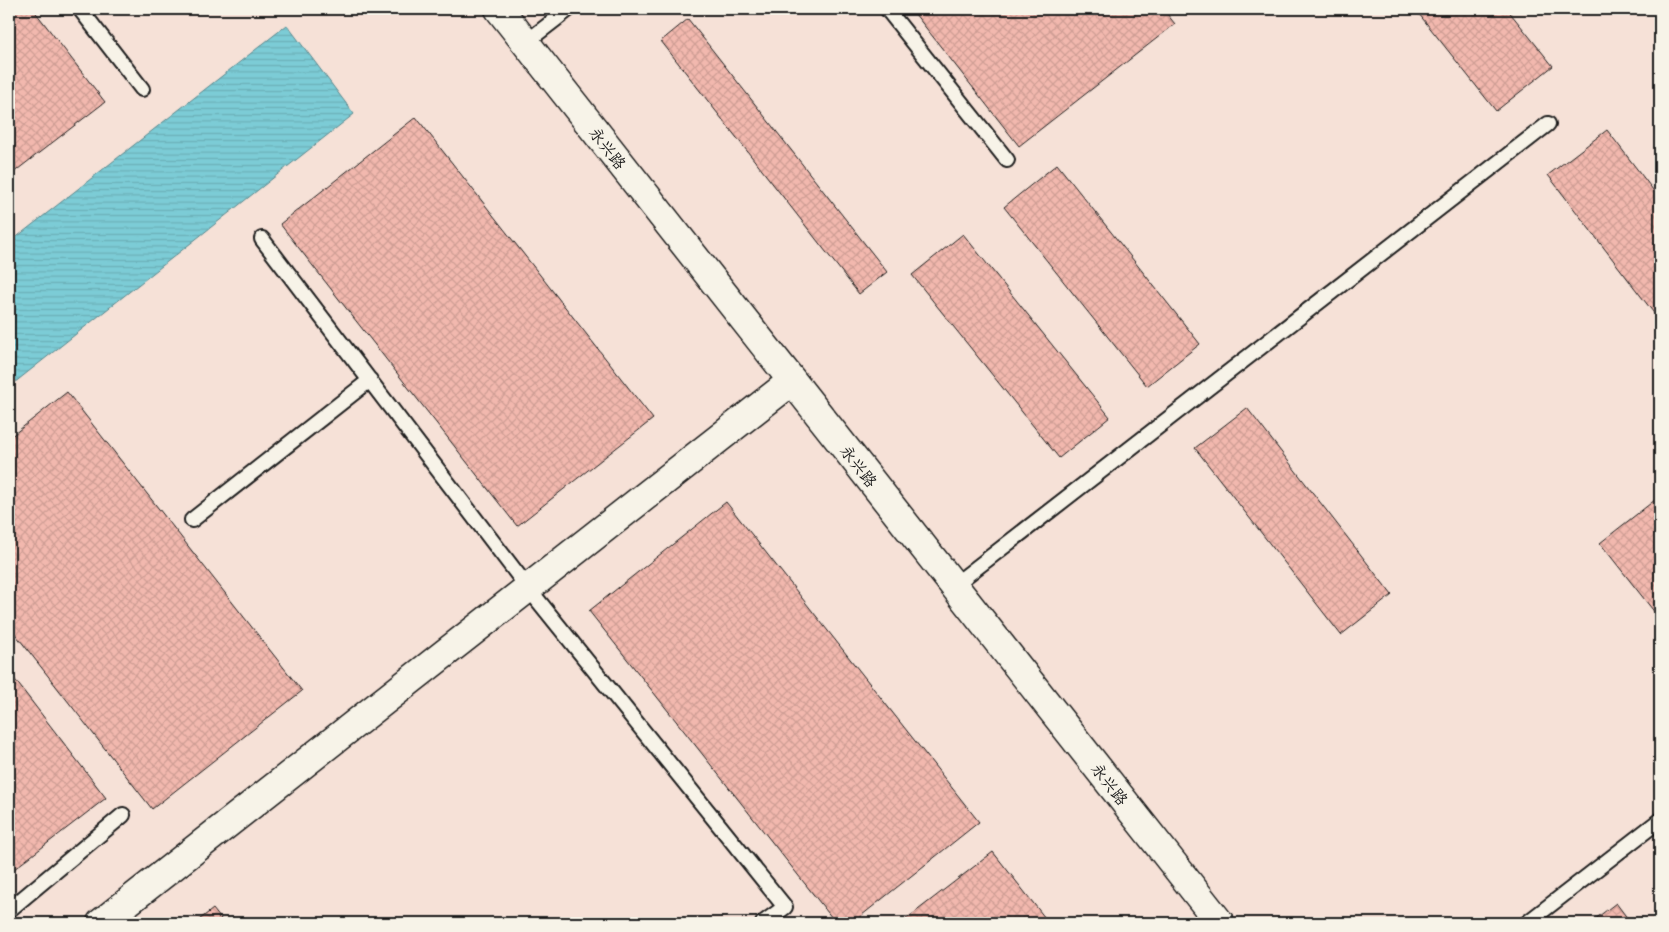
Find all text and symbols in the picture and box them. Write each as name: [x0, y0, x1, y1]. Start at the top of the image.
street label: 永兴路: [585, 121, 633, 174]
street label: 永兴路: [836, 439, 884, 492]
street label: 永兴路: [1087, 757, 1135, 810]

